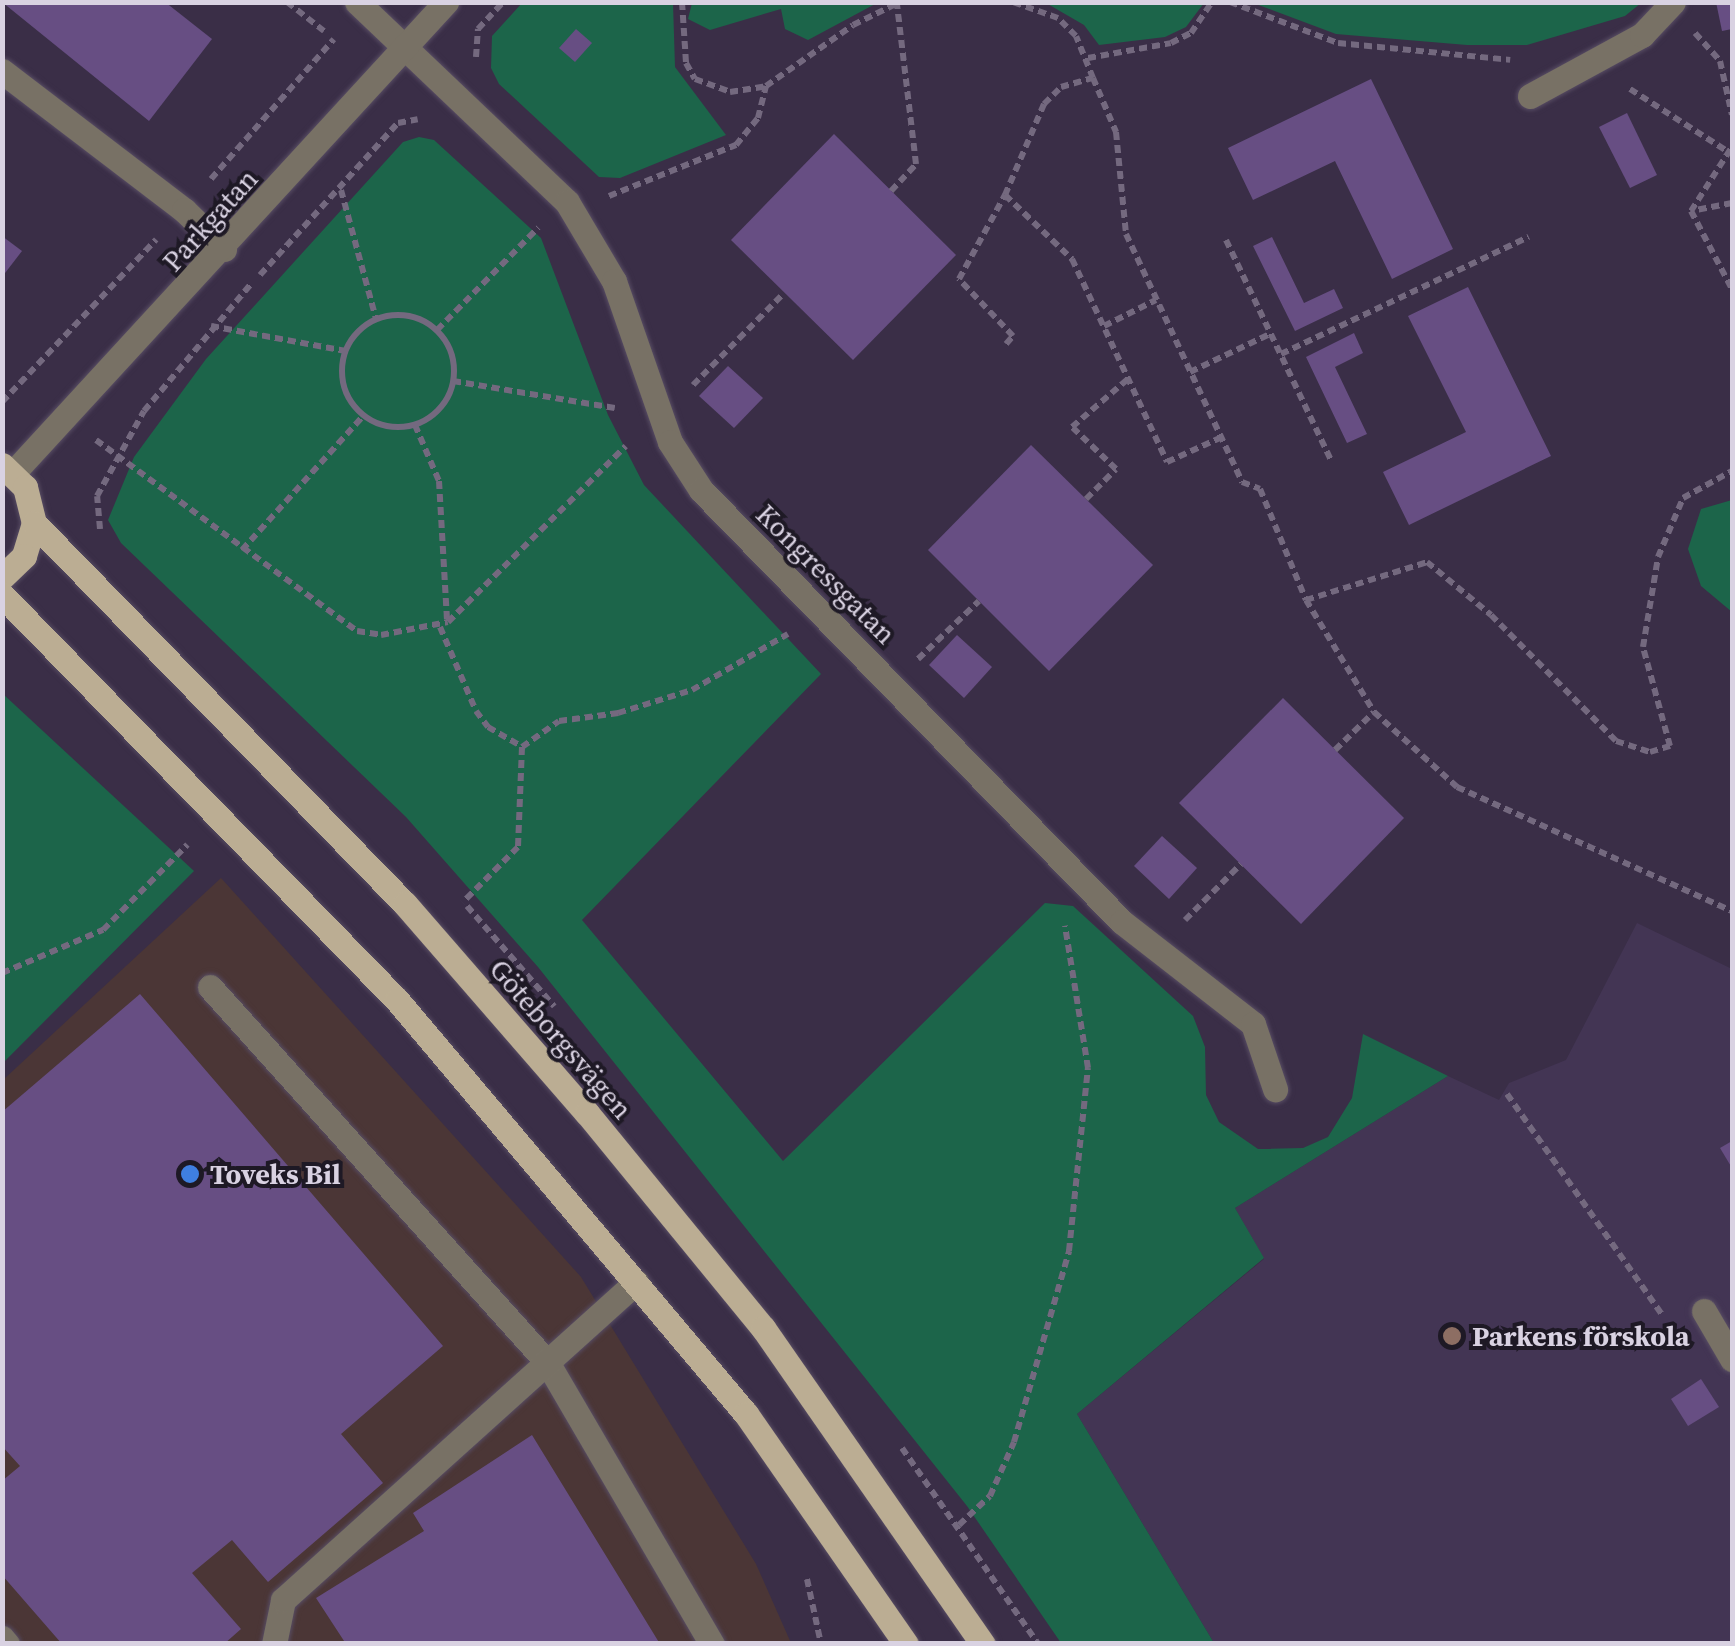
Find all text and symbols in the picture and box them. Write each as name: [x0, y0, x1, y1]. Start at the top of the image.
street label: Parkgatan: [155, 162, 265, 278]
street label: Kongressgatan: [749, 497, 903, 651]
street label: Göteborgsvägen: [483, 952, 639, 1126]
place label: Toveks Bil: [210, 1157, 341, 1191]
marker: Toveks Bil: [179, 1163, 201, 1185]
place label: Parkens förskola: [1472, 1319, 1690, 1353]
marker: Parkens förskola: [1441, 1325, 1463, 1347]

